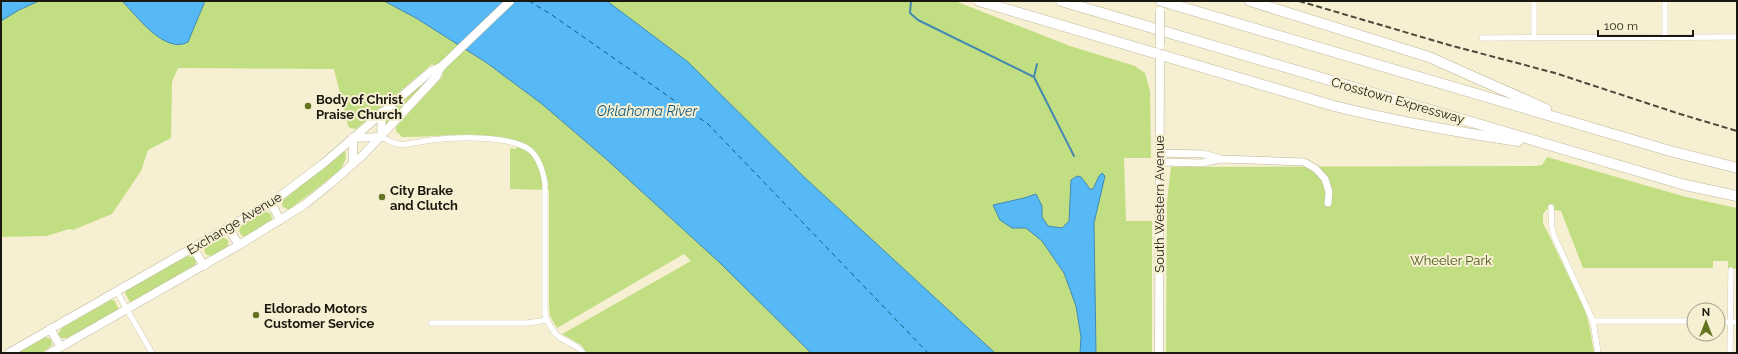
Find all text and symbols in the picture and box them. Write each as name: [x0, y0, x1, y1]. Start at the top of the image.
scale bar: [1598, 12, 1693, 38]
text: 100 m: [1604, 19, 1638, 33]
street label: Crosstown Expressway: [1329, 74, 1466, 127]
place label: Body of Christ Praise Church: [316, 92, 403, 122]
marker: Body of Christ Praise Church: [303, 101, 313, 111]
water label: Oklahoma River: [597, 103, 698, 119]
street label: South Western Avenue: [1152, 135, 1167, 273]
place label: City Brake and Clutch: [390, 183, 458, 213]
street label: Exchange Avenue: [184, 189, 285, 258]
marker: City Brake and Clutch: [377, 192, 387, 202]
park label: Wheeler Park: [1410, 253, 1492, 268]
place label: Eldorado Motors Customer Service: [264, 301, 374, 331]
north arrow: [1686, 302, 1726, 342]
text: N: [1702, 306, 1710, 319]
marker: Eldorado Motors Customer Service: [251, 310, 261, 320]

